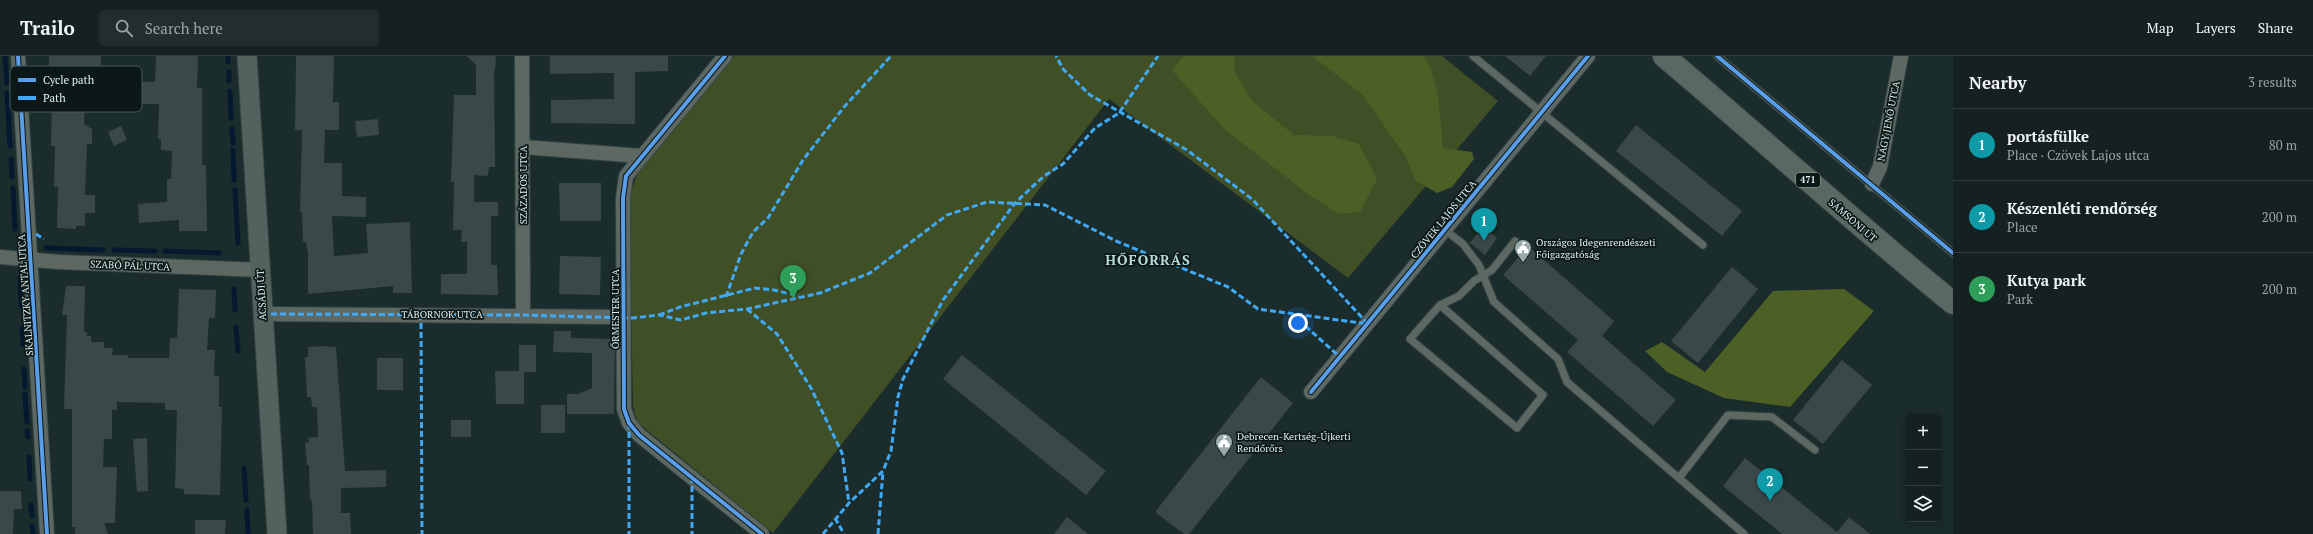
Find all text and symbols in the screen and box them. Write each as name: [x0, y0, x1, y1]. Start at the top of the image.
search box: [99, 10, 379, 46]
text: Trailo: [20, 15, 75, 40]
icon: search: [113, 17, 135, 39]
text: Search here: [145, 18, 223, 38]
text: Map: [2147, 18, 2174, 37]
text: Layers: [2196, 18, 2236, 37]
text: Share: [2258, 18, 2293, 37]
legend: [10, 66, 142, 112]
text: Nearby: [1969, 71, 2027, 94]
text: Cycle path: [43, 73, 95, 87]
text: 3 results: [2248, 73, 2297, 91]
street label: NAGY JENŐ UTCA: [1874, 80, 1903, 162]
text: Path: [43, 91, 66, 105]
text: portásfülke: [2007, 126, 2089, 146]
text: 1: [1978, 136, 1986, 154]
text: 80 m: [2269, 136, 2297, 154]
street label: SZÁZADOS UTCA: [517, 146, 530, 224]
text: Place · Czövek Lajos utca: [2007, 146, 2149, 164]
road number: 471: [1796, 173, 1820, 187]
street label: CZÖVEK LAJOS UTCA: [1408, 177, 1479, 261]
street label: SÁMSONI ÚT: [1826, 196, 1880, 245]
text: Készenléti rendőrség: [2007, 198, 2157, 218]
pin: 1: [1471, 208, 1497, 241]
text: 2: [1978, 208, 1986, 226]
text: 200 m: [2262, 208, 2297, 226]
text: Place: [2007, 218, 2038, 236]
street label: SKALNITZKY ANTAL UTCA: [15, 234, 36, 356]
place label: Országos Idegenrendészeti Főigazgatóság: [1536, 236, 1656, 261]
public building icon: Országos Idegenrendészeti Főigazgatóság: [1513, 238, 1533, 263]
district label: HŐFORRÁS: [1105, 250, 1191, 269]
street label: SZABÓ PÁL UTCA: [90, 258, 170, 273]
pin: 3: [780, 265, 806, 298]
street label: ACSÁDI ÚT: [254, 269, 269, 321]
street label: ŐRMESTER UTCA: [609, 269, 622, 349]
text: Kutya park: [2007, 270, 2086, 290]
text: 3: [1978, 280, 1986, 298]
text: 200 m: [2262, 280, 2297, 298]
text: Park: [2007, 290, 2033, 308]
street label: TÁBORNOK UTCA: [401, 308, 483, 321]
your location: [1288, 313, 1308, 333]
map controls: [1905, 414, 1941, 522]
button: +: [1905, 414, 1941, 450]
place label: Debrecen-Kertség-Újkerti Rendőrőrs: [1237, 430, 1351, 455]
public building icon: Debrecen-Kertség-Újkerti Rendőrőrs: [1214, 432, 1234, 457]
button: −: [1905, 450, 1941, 486]
pin: 2: [1757, 468, 1783, 501]
button: layers: [1905, 486, 1941, 522]

